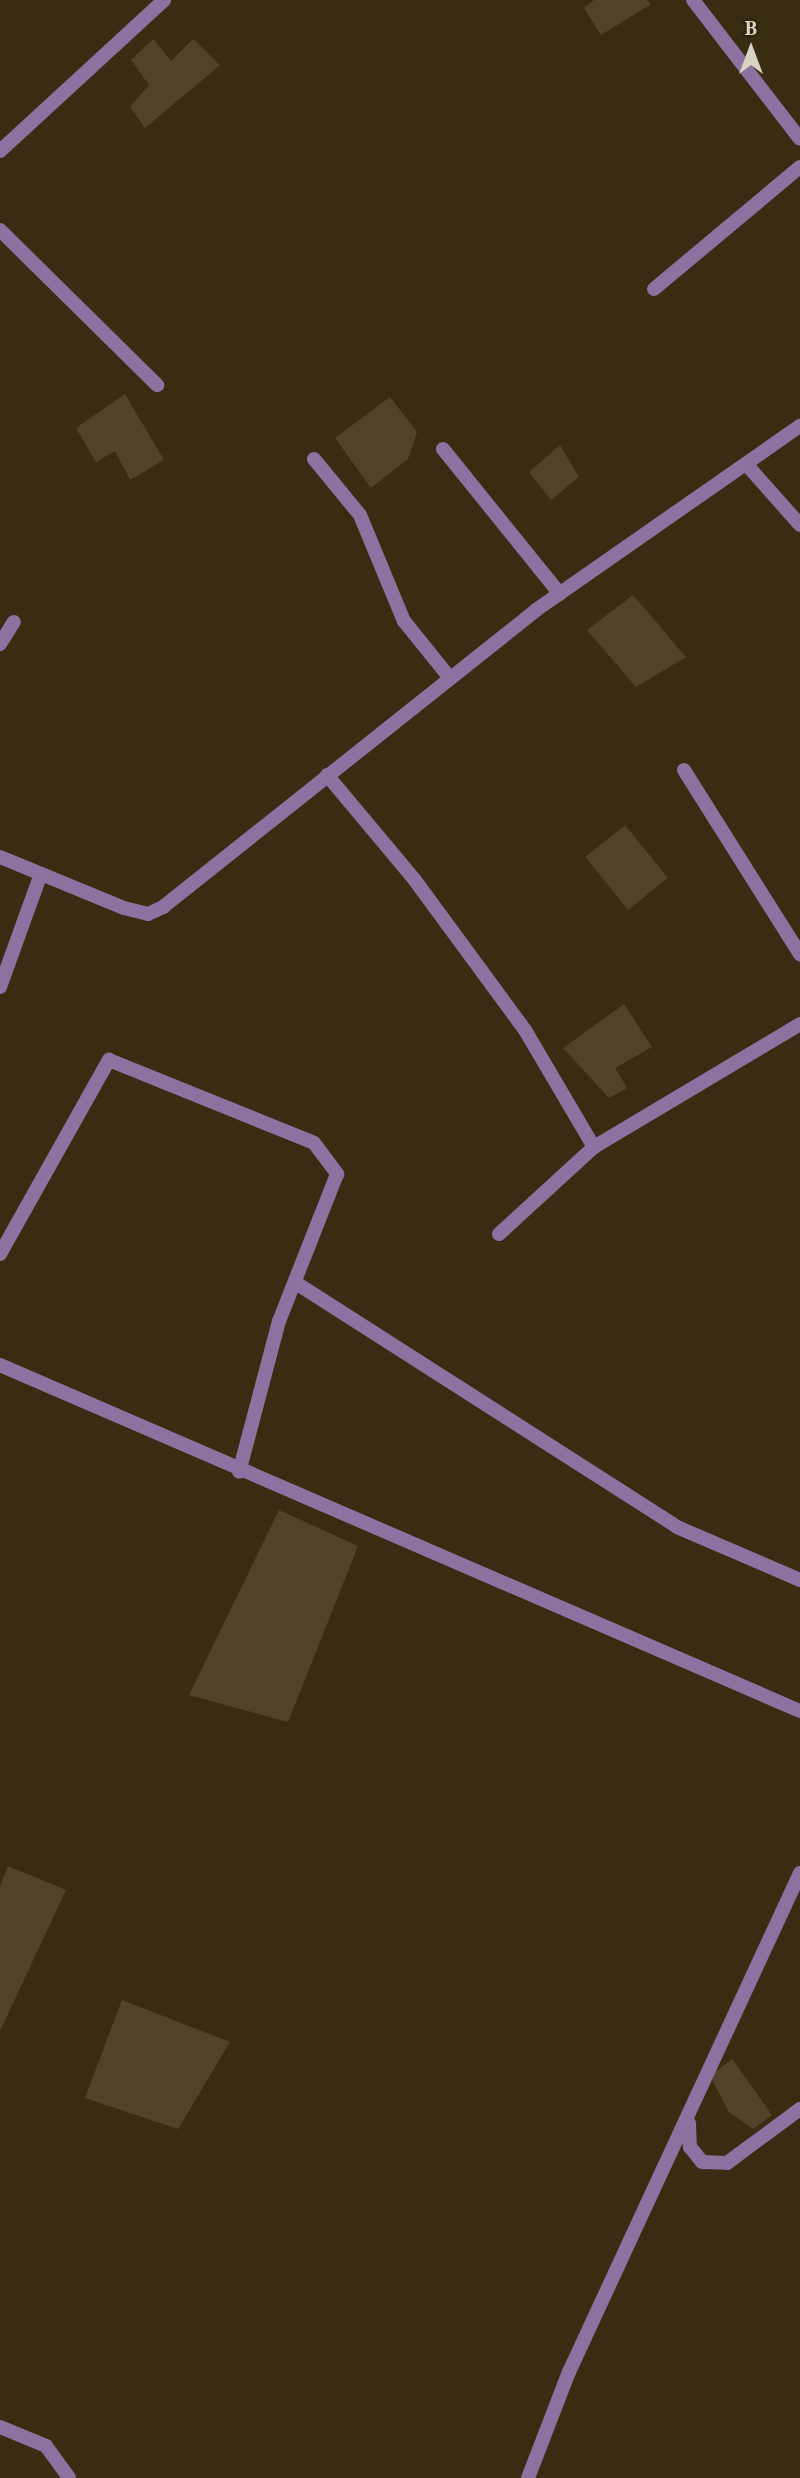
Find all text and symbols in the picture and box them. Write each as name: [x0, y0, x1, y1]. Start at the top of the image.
north arrow: [716, 14, 786, 84]
text: B: [745, 15, 757, 41]

